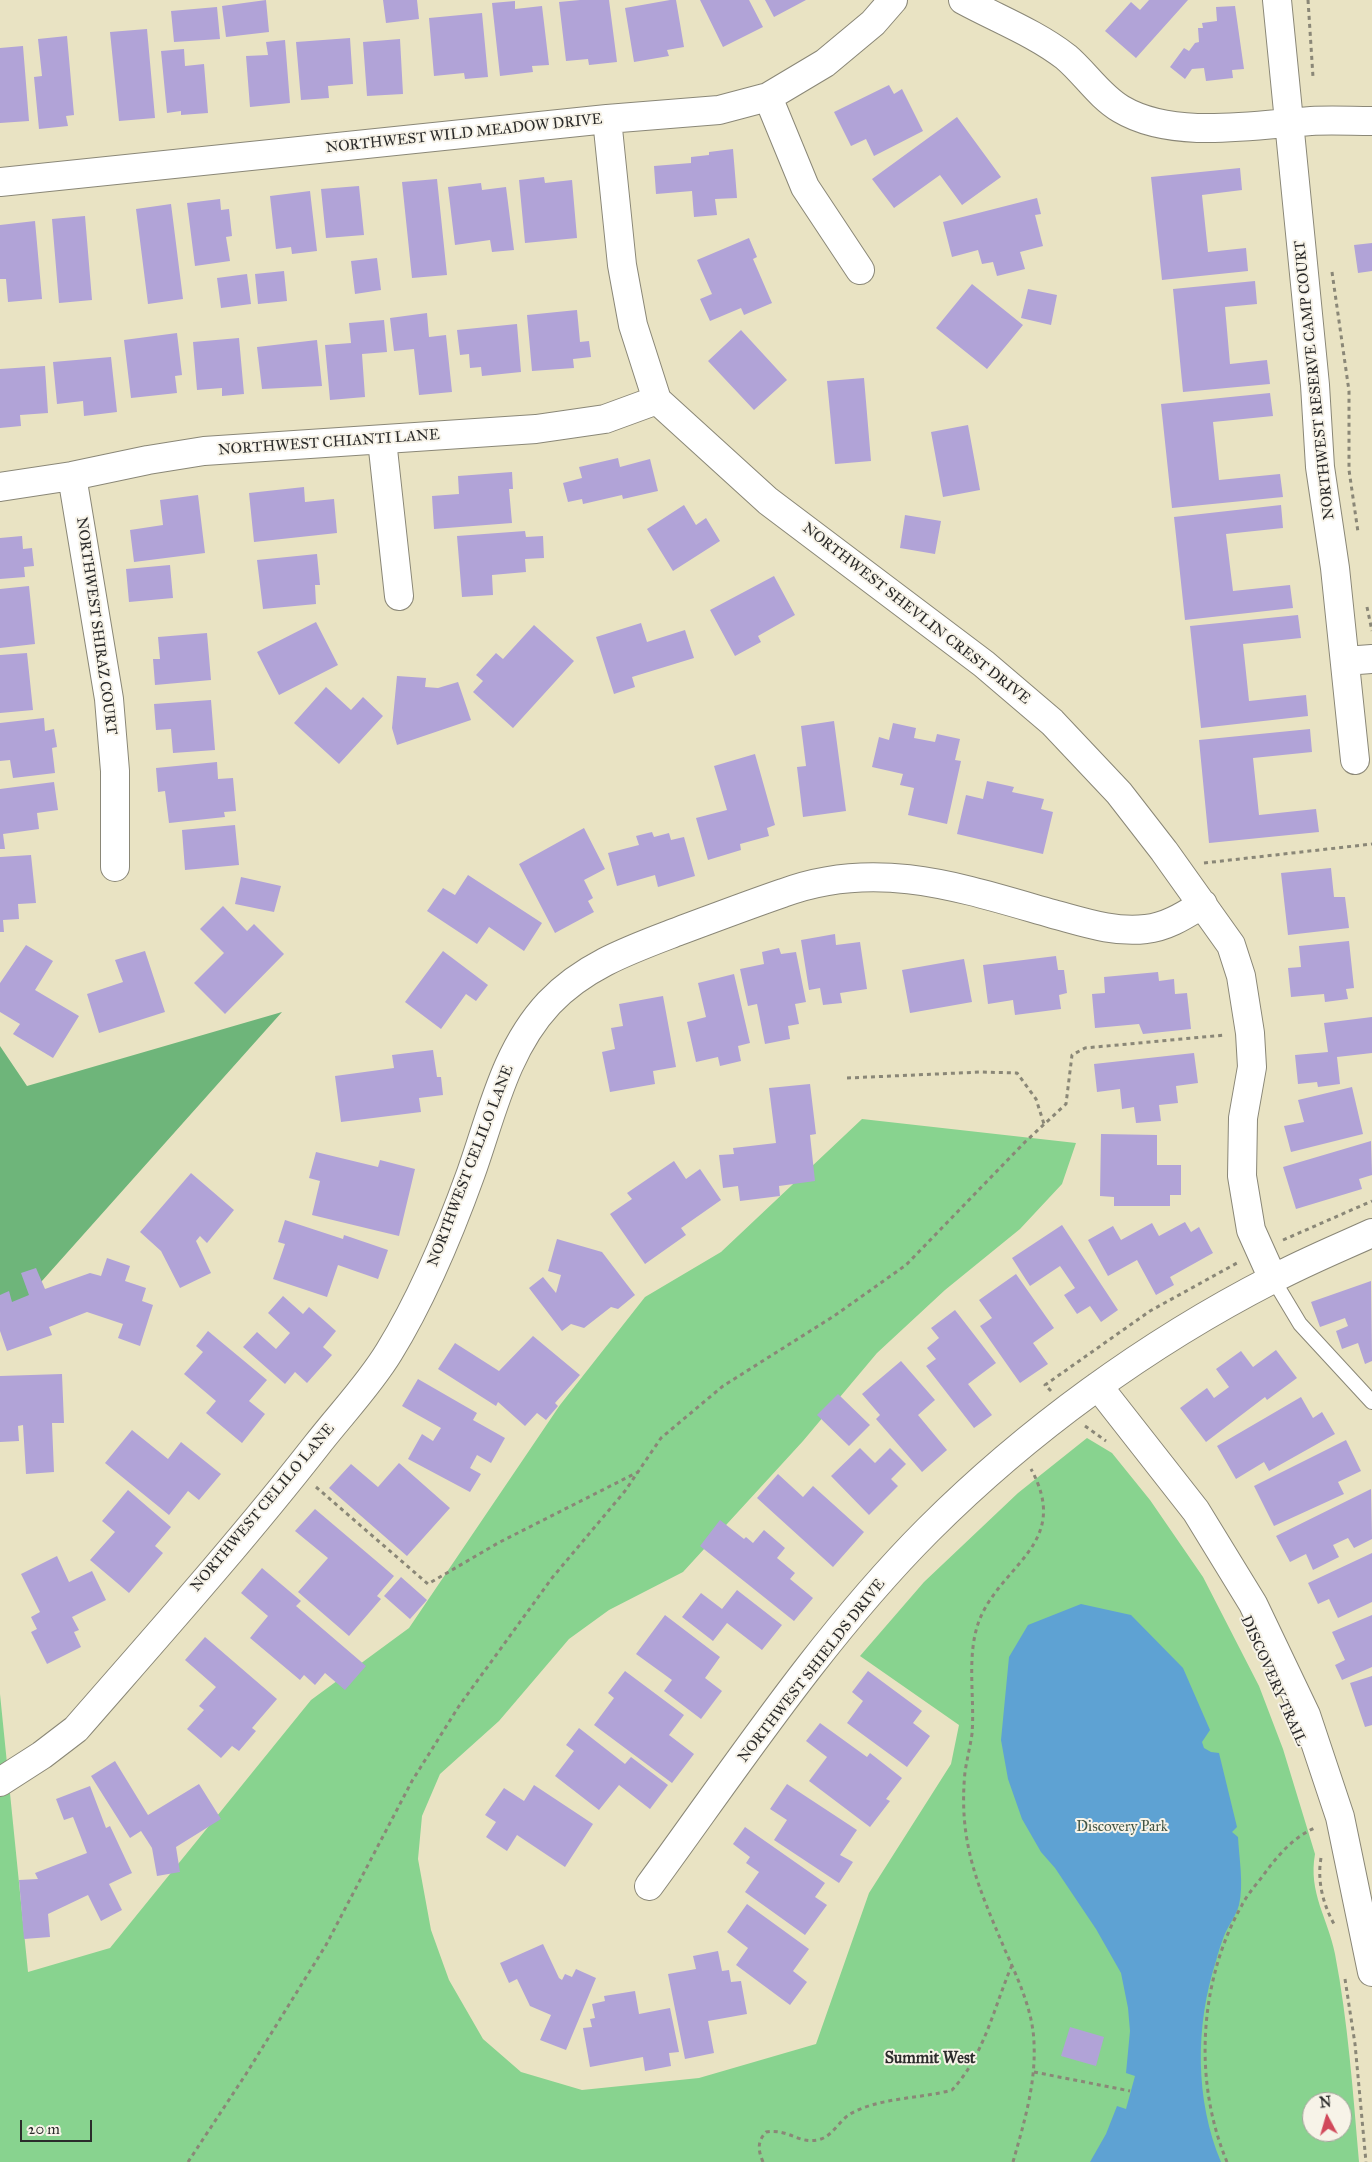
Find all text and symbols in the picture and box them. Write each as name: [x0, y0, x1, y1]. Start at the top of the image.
street label: NORTHWEST WILD MEADOW DRIVE: [325, 111, 603, 157]
street label: NORTHWEST RESERVE CAMP COURT: [1291, 239, 1339, 521]
street label: NORTHWEST CHIANTI LANE: [218, 426, 440, 460]
street label: NORTHWEST SHIRAZ COURT: [72, 516, 120, 736]
street label: NORTHWEST SHEVLIN CREST DRIVE: [799, 519, 1033, 709]
street label: NORTHWEST CELILO LANE: [424, 1063, 518, 1269]
street label: NORTHWEST CELILO LANE: [187, 1420, 339, 1596]
street label: NORTHWEST SHIELDS DRIVE: [735, 1576, 889, 1766]
street label: DISCOVERY TRAIL: [1236, 1613, 1310, 1749]
park label: Discovery Park: [1076, 1818, 1168, 1836]
district label: Summit West: [885, 2049, 975, 2069]
north arrow: [1302, 2092, 1352, 2142]
text: N: [1319, 2094, 1332, 2112]
scale bar: [22, 2110, 95, 2142]
text: 20 m: [28, 2120, 60, 2138]

